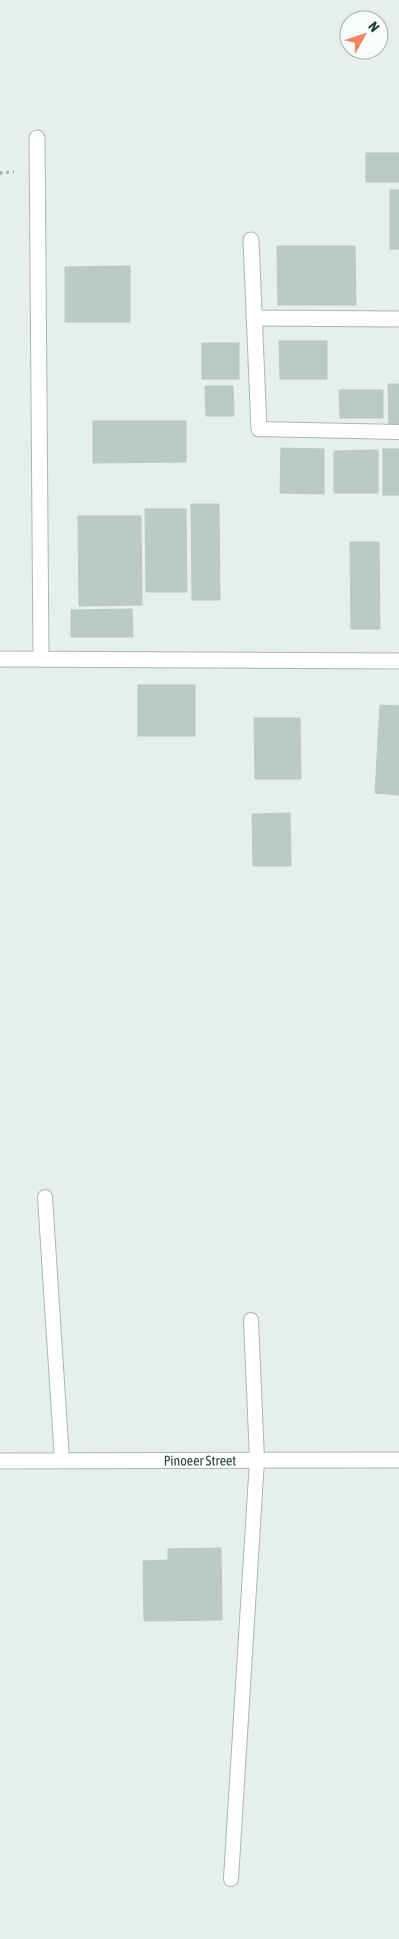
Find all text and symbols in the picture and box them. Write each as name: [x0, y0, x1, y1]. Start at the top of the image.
north arrow: [339, 10, 389, 60]
text: N: [365, 18, 383, 35]
street label: Pinoeer Street: [164, 1452, 236, 1469]

